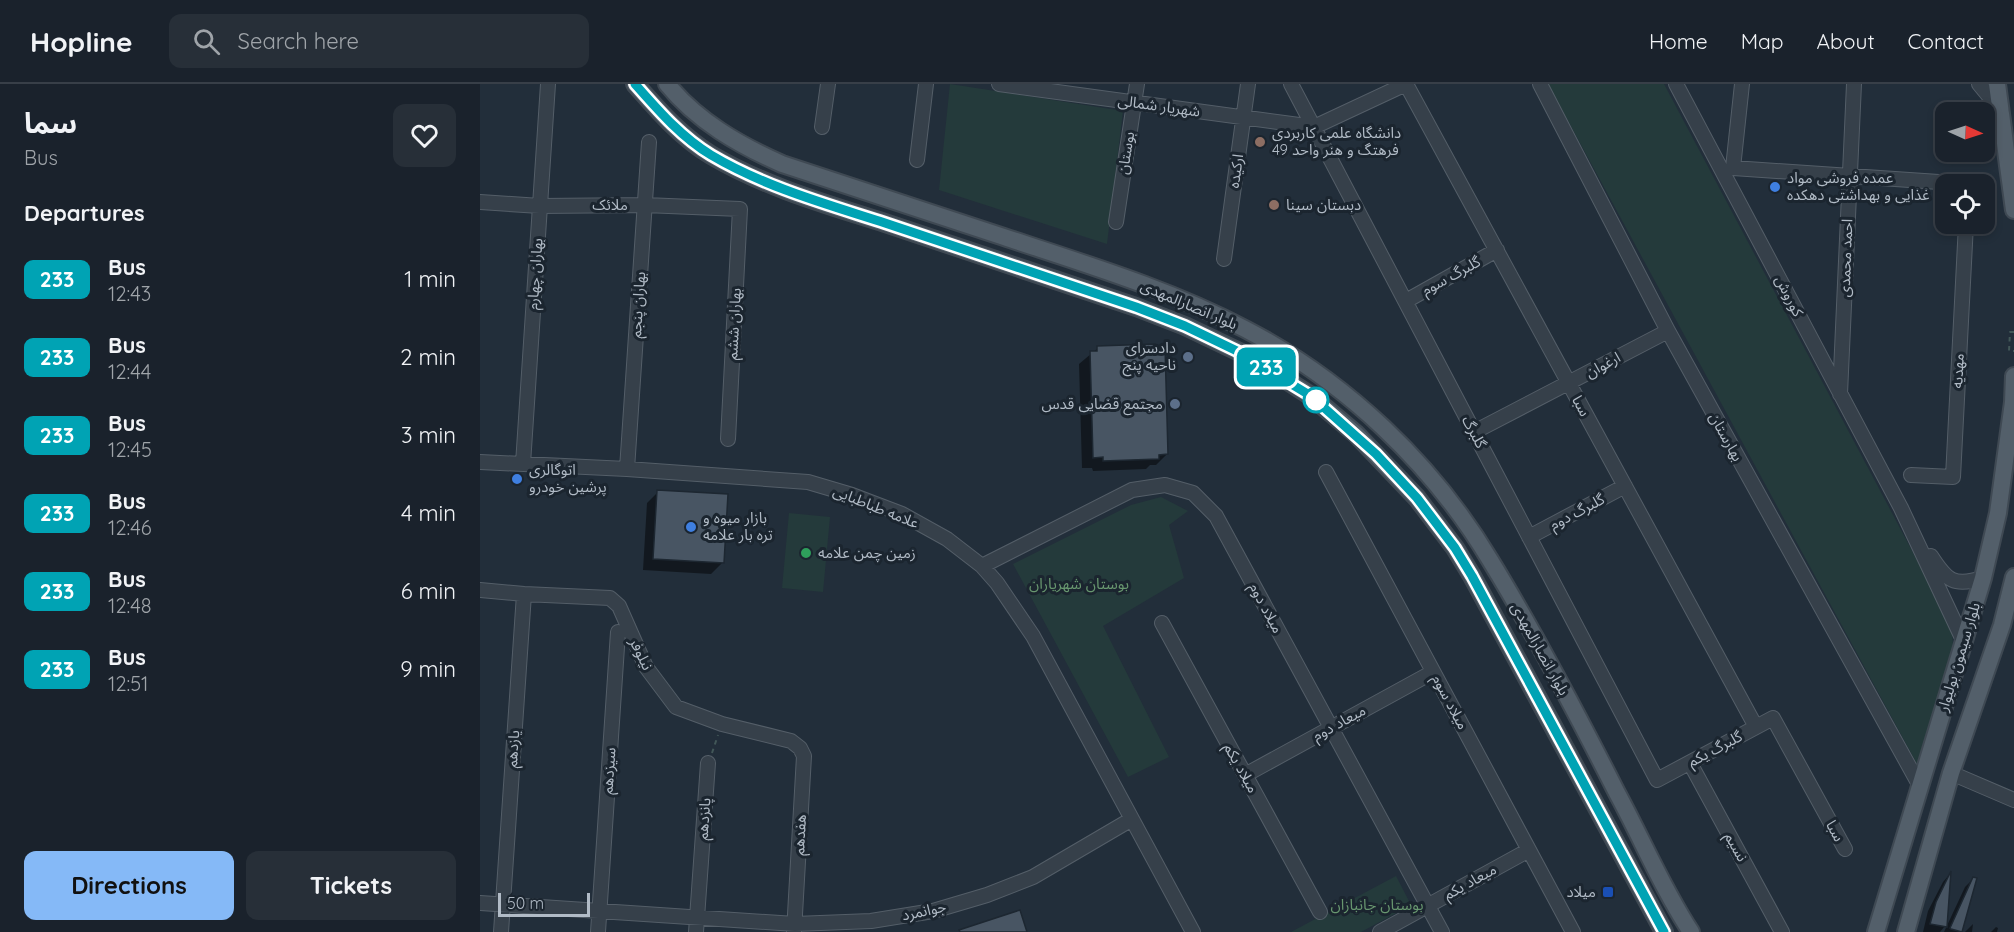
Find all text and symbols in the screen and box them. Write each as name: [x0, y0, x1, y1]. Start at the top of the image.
search box: [169, 14, 589, 68]
text: Hopline: [30, 24, 133, 59]
icon: search: [190, 25, 223, 58]
text: Search here: [238, 27, 359, 55]
text: Home: [1649, 28, 1708, 54]
text: Map: [1741, 28, 1784, 54]
text: About: [1817, 28, 1875, 54]
text: Contact: [1908, 28, 1984, 54]
street label: شهریار شمالی: [1117, 90, 1202, 121]
north arrow: [1935, 102, 1995, 162]
map controls: [1935, 102, 1995, 234]
button: heart: [393, 104, 456, 167]
text: سما: [24, 105, 77, 140]
place label: دانشگاه علمی کاربردی فرهتگ و هنر واحد 49: [1272, 123, 1401, 159]
street label: بوستان: [1113, 130, 1138, 176]
marker: دانشگاه علمی کاربردی فرهتگ و هنر واحد 49: [1253, 135, 1267, 149]
text: Bus: [24, 145, 58, 170]
street label: ارکیده: [1224, 153, 1247, 189]
place label: عمده فروشی مواد غذایی و بهداشتی دهکده: [1787, 168, 1930, 204]
button: locate: [1935, 174, 1995, 234]
marker: عمده فروشی مواد غذایی و بهداشتی دهکده: [1768, 180, 1782, 194]
street label: ملائک: [592, 195, 628, 214]
place label: دبستان سینا: [1286, 195, 1361, 214]
marker: دبستان سینا: [1267, 198, 1281, 212]
text: Departures: [24, 199, 145, 227]
street label: احمد محمدی: [1835, 218, 1856, 298]
street label: بهاران چهارم: [523, 237, 548, 311]
street label: گلبرگ سوم: [1418, 251, 1485, 301]
text: Bus: [108, 253, 146, 281]
text: 1 min: [404, 265, 456, 293]
text: 233: [40, 266, 74, 292]
street label: بهاران پنجم: [626, 271, 651, 339]
street label: کوروش: [1771, 272, 1808, 320]
street label: بلوار انصارالمهدی: [1138, 276, 1240, 333]
text: 12:43: [108, 281, 151, 306]
street label: بهاران ششم: [722, 288, 747, 361]
text: Bus: [108, 331, 146, 359]
place label: دادسرای ناحیه پنج: [1122, 338, 1176, 377]
text: 2 min: [400, 343, 456, 371]
text: 233: [40, 344, 74, 370]
street label: ارغوان: [1582, 347, 1624, 382]
line badge: 233: [1232, 348, 1300, 386]
marker: دادسرای ناحیه پنج: [1181, 350, 1195, 364]
street label: مهدیه: [1947, 353, 1968, 389]
text: 233: [1249, 354, 1283, 380]
text: 12:44: [108, 359, 151, 384]
unlabelled marker: [1303, 387, 1329, 413]
street label: سبا: [1568, 392, 1595, 420]
place label: مجتمع قضایی قدس: [1041, 394, 1163, 416]
marker: مجتمع قضایی قدس: [1168, 397, 1182, 411]
text: Bus: [108, 409, 146, 437]
street label: بهارستان: [1705, 409, 1748, 465]
street label: گلبرگ: [1458, 412, 1491, 452]
text: 3 min: [401, 421, 456, 449]
text: 233: [40, 422, 74, 448]
text: 12:45: [108, 437, 152, 462]
place label: اتوگالری پرشین خودرو: [529, 460, 607, 497]
marker: اتوگالری پرشین خودرو: [510, 472, 524, 486]
street label: علامه طباطبایی: [831, 481, 922, 532]
text: Bus: [108, 487, 146, 515]
street label: گلبرگ دوم: [1546, 489, 1609, 536]
text: 4 min: [401, 499, 456, 527]
text: 233: [40, 500, 74, 526]
place label: بازار میوه و تره بار علامه: [703, 508, 773, 544]
text: 12:46: [108, 515, 152, 540]
marker: بازار میوه و تره بار علامه: [684, 520, 698, 534]
place label: زمین چمن علامه: [818, 543, 916, 563]
marker: زمین چمن علامه: [799, 546, 813, 560]
text: Bus: [108, 565, 146, 593]
park label: بوستان شهریاران: [1029, 574, 1129, 593]
text: 6 min: [401, 577, 456, 605]
text: 233: [40, 578, 74, 604]
street label: میلاد دوم: [1243, 579, 1288, 637]
text: 12:48: [108, 593, 152, 618]
street label: بلوار انصارالمهدی: [1507, 599, 1574, 699]
street label: بلوار سیمون بولیوار: [1933, 600, 1984, 715]
street label: نیلوفر: [625, 634, 657, 673]
text: Bus: [108, 643, 146, 671]
text: 9 min: [400, 655, 456, 683]
text: 233: [40, 656, 74, 682]
text: 12:51: [108, 671, 149, 696]
street label: میلاد سوم: [1426, 671, 1473, 734]
street label: میعاد دوم: [1309, 700, 1370, 747]
street label: گلبرگ یکم: [1684, 726, 1747, 773]
street label: یازدهم: [502, 729, 525, 769]
street label: میلاد یکم: [1218, 739, 1263, 797]
street label: سیزدهم: [597, 747, 622, 795]
street label: پانزدهم: [693, 797, 716, 841]
street label: هفدهم: [789, 814, 812, 856]
street label: سبا: [1822, 817, 1849, 845]
street label: نسیم: [1719, 829, 1752, 866]
button: Directions: [24, 851, 234, 920]
button: Tickets: [246, 851, 456, 920]
street label: میعاد یکم: [1440, 859, 1500, 906]
place label: میلاد: [1566, 882, 1596, 901]
marker: میلاد: [1601, 885, 1615, 899]
scale bar: [498, 890, 590, 918]
text: 50 m: [507, 893, 544, 913]
park label: بوستان جانبازان: [1331, 895, 1423, 914]
street label: جوانمرد: [900, 897, 948, 924]

